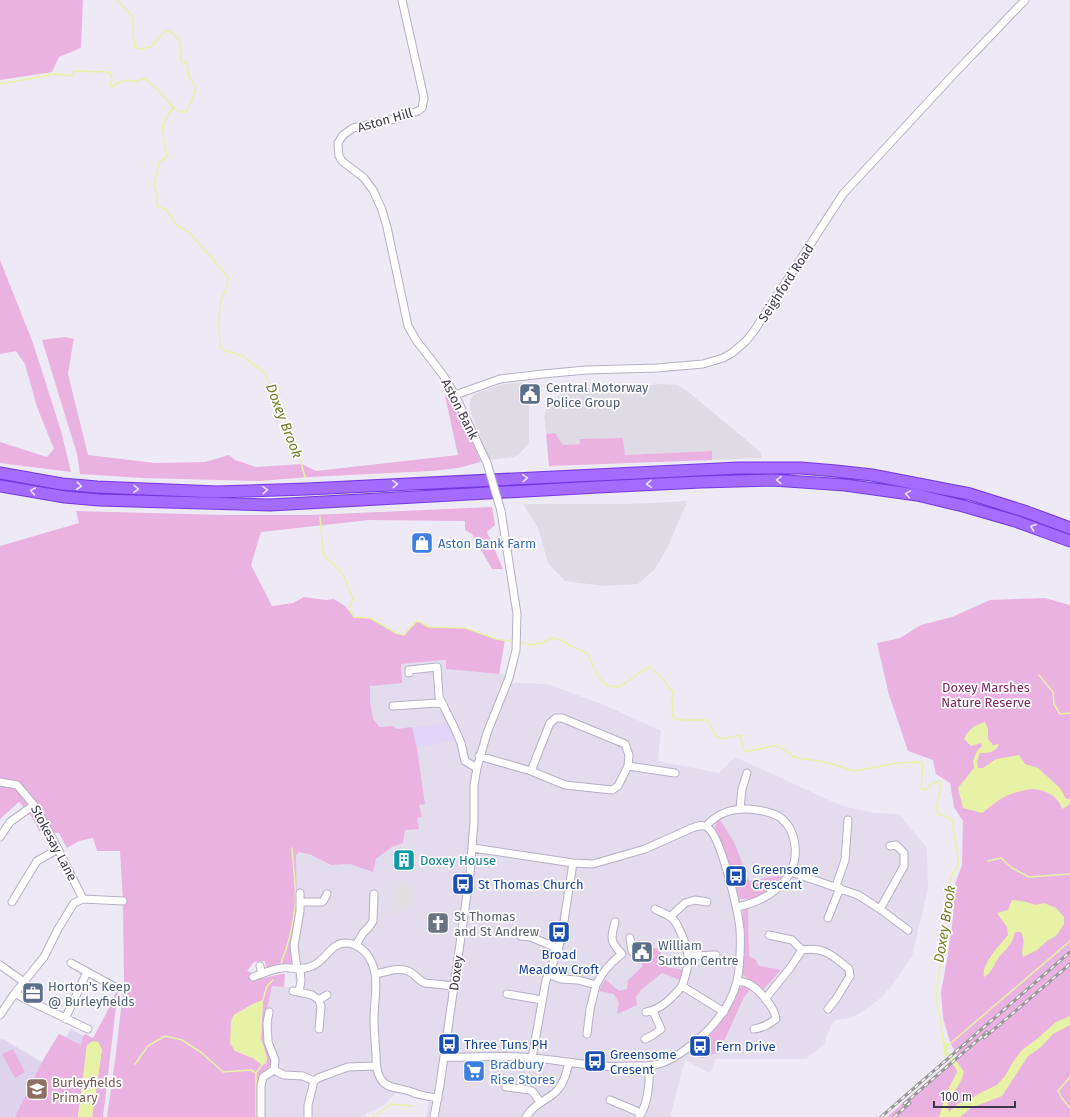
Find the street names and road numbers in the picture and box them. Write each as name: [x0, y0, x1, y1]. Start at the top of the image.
street label: Aston Hill: [356, 105, 415, 135]
street label: Seighford Road: [755, 241, 817, 325]
street label: Aston Bank: [438, 376, 482, 442]
street label: Stokesay Lane: [28, 803, 80, 883]
street label: Doxey: [446, 954, 466, 992]

